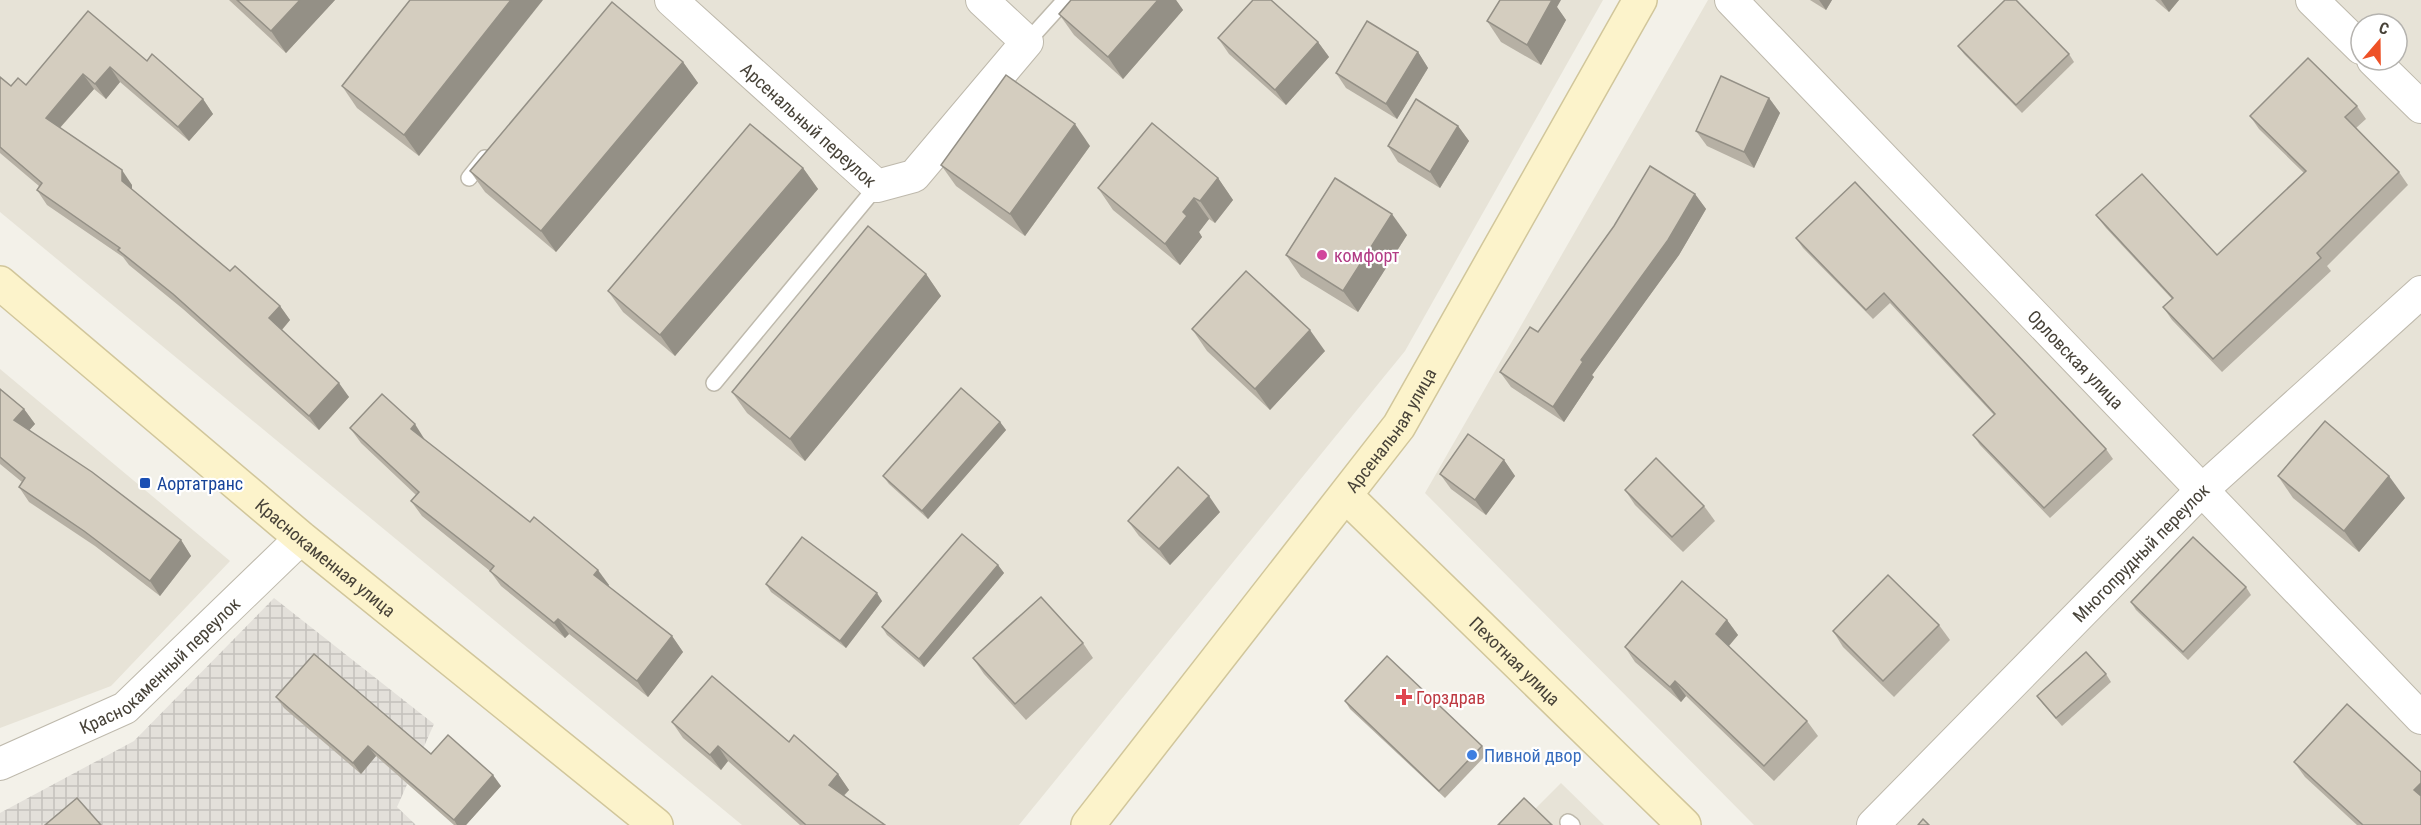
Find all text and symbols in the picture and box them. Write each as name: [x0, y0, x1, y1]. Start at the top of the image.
north arrow: [2349, 12, 2409, 72]
text: С: [2376, 18, 2391, 39]
street label: Арсенальный переулок: [737, 58, 881, 191]
place label: комфорт: [1334, 245, 1400, 266]
marker: комфорт: [1315, 248, 1329, 262]
street label: Орловская улица: [2024, 305, 2128, 413]
street label: Арсенальная улица: [1341, 364, 1440, 496]
place label: Аортатранс: [157, 473, 243, 494]
marker: Аортатранс: [138, 476, 152, 490]
street label: Многопрудный переулок: [2068, 478, 2213, 626]
street label: Краснокаменная улица: [252, 494, 400, 621]
street label: Краснокаменный переулок: [76, 592, 244, 738]
street label: Пехотная улица: [1465, 612, 1565, 709]
place label: Горздрав: [1416, 687, 1485, 708]
marker: Горздрав: [1397, 690, 1411, 704]
place label: Пивной двор: [1484, 745, 1582, 766]
marker: Пивной двор: [1465, 748, 1479, 762]

